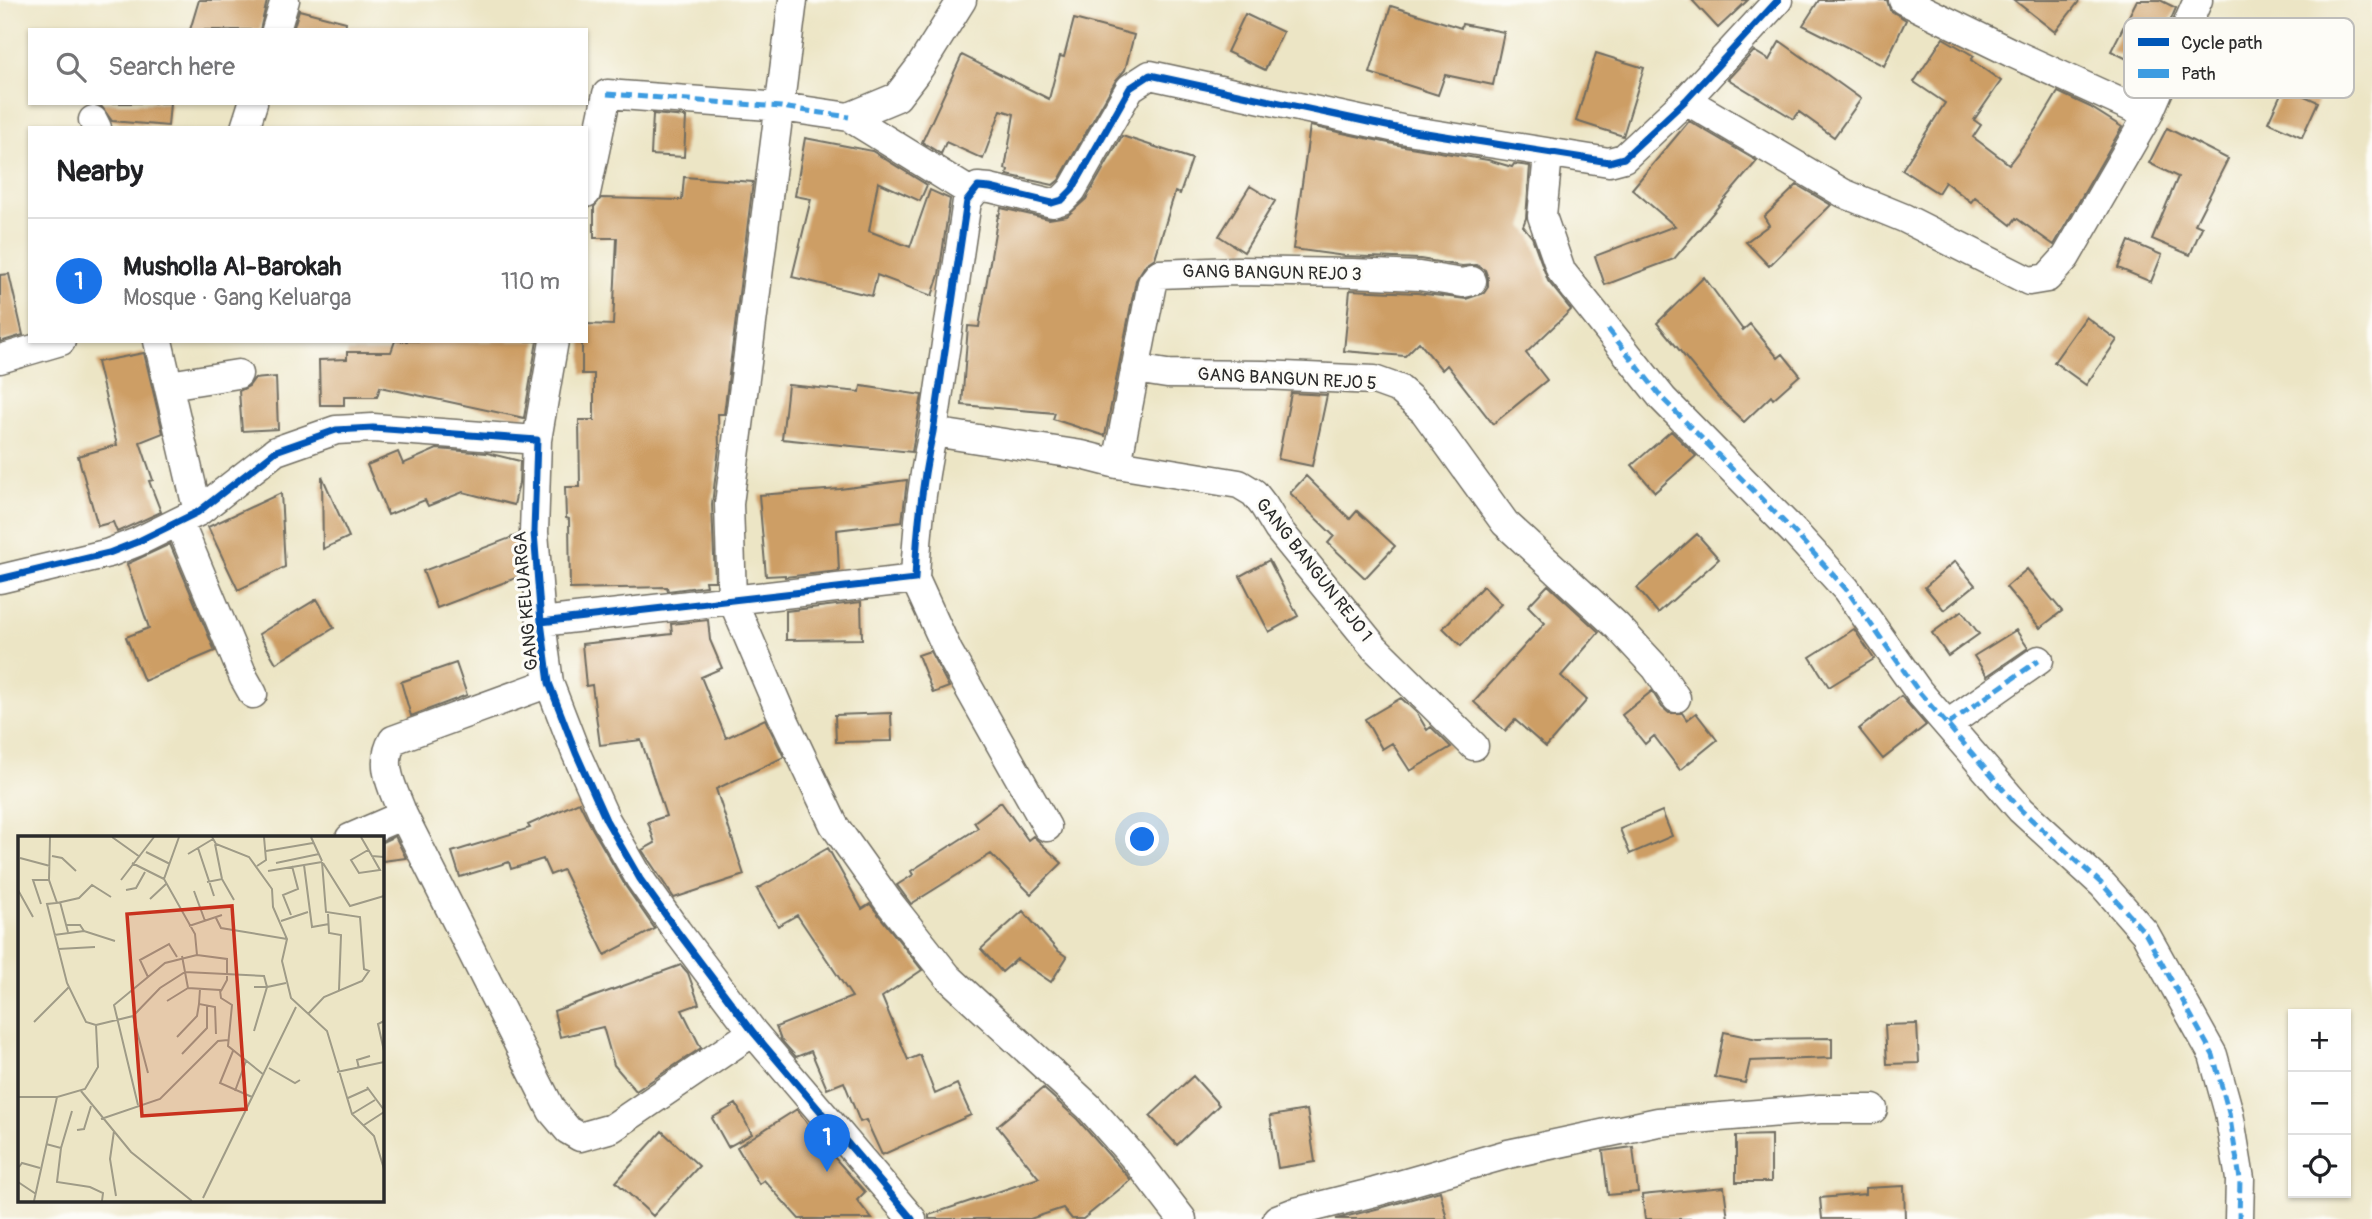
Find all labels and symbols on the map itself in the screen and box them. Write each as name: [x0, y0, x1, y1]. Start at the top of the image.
legend: [2124, 18, 2354, 98]
text: Cycle path: [2181, 31, 2262, 55]
text: Path: [2181, 62, 2216, 86]
street label: GANG BANGUN REJO 3: [1182, 260, 1362, 286]
street label: GANG BANGUN REJO 5: [1197, 363, 1377, 395]
street label: GANG BANGUN REJO 1: [1251, 493, 1377, 647]
street label: GANG KELUARGA: [508, 530, 544, 672]
your location: [1125, 822, 1159, 856]
inset map: [18, 836, 383, 1202]
pin: 1: [804, 1114, 850, 1172]

